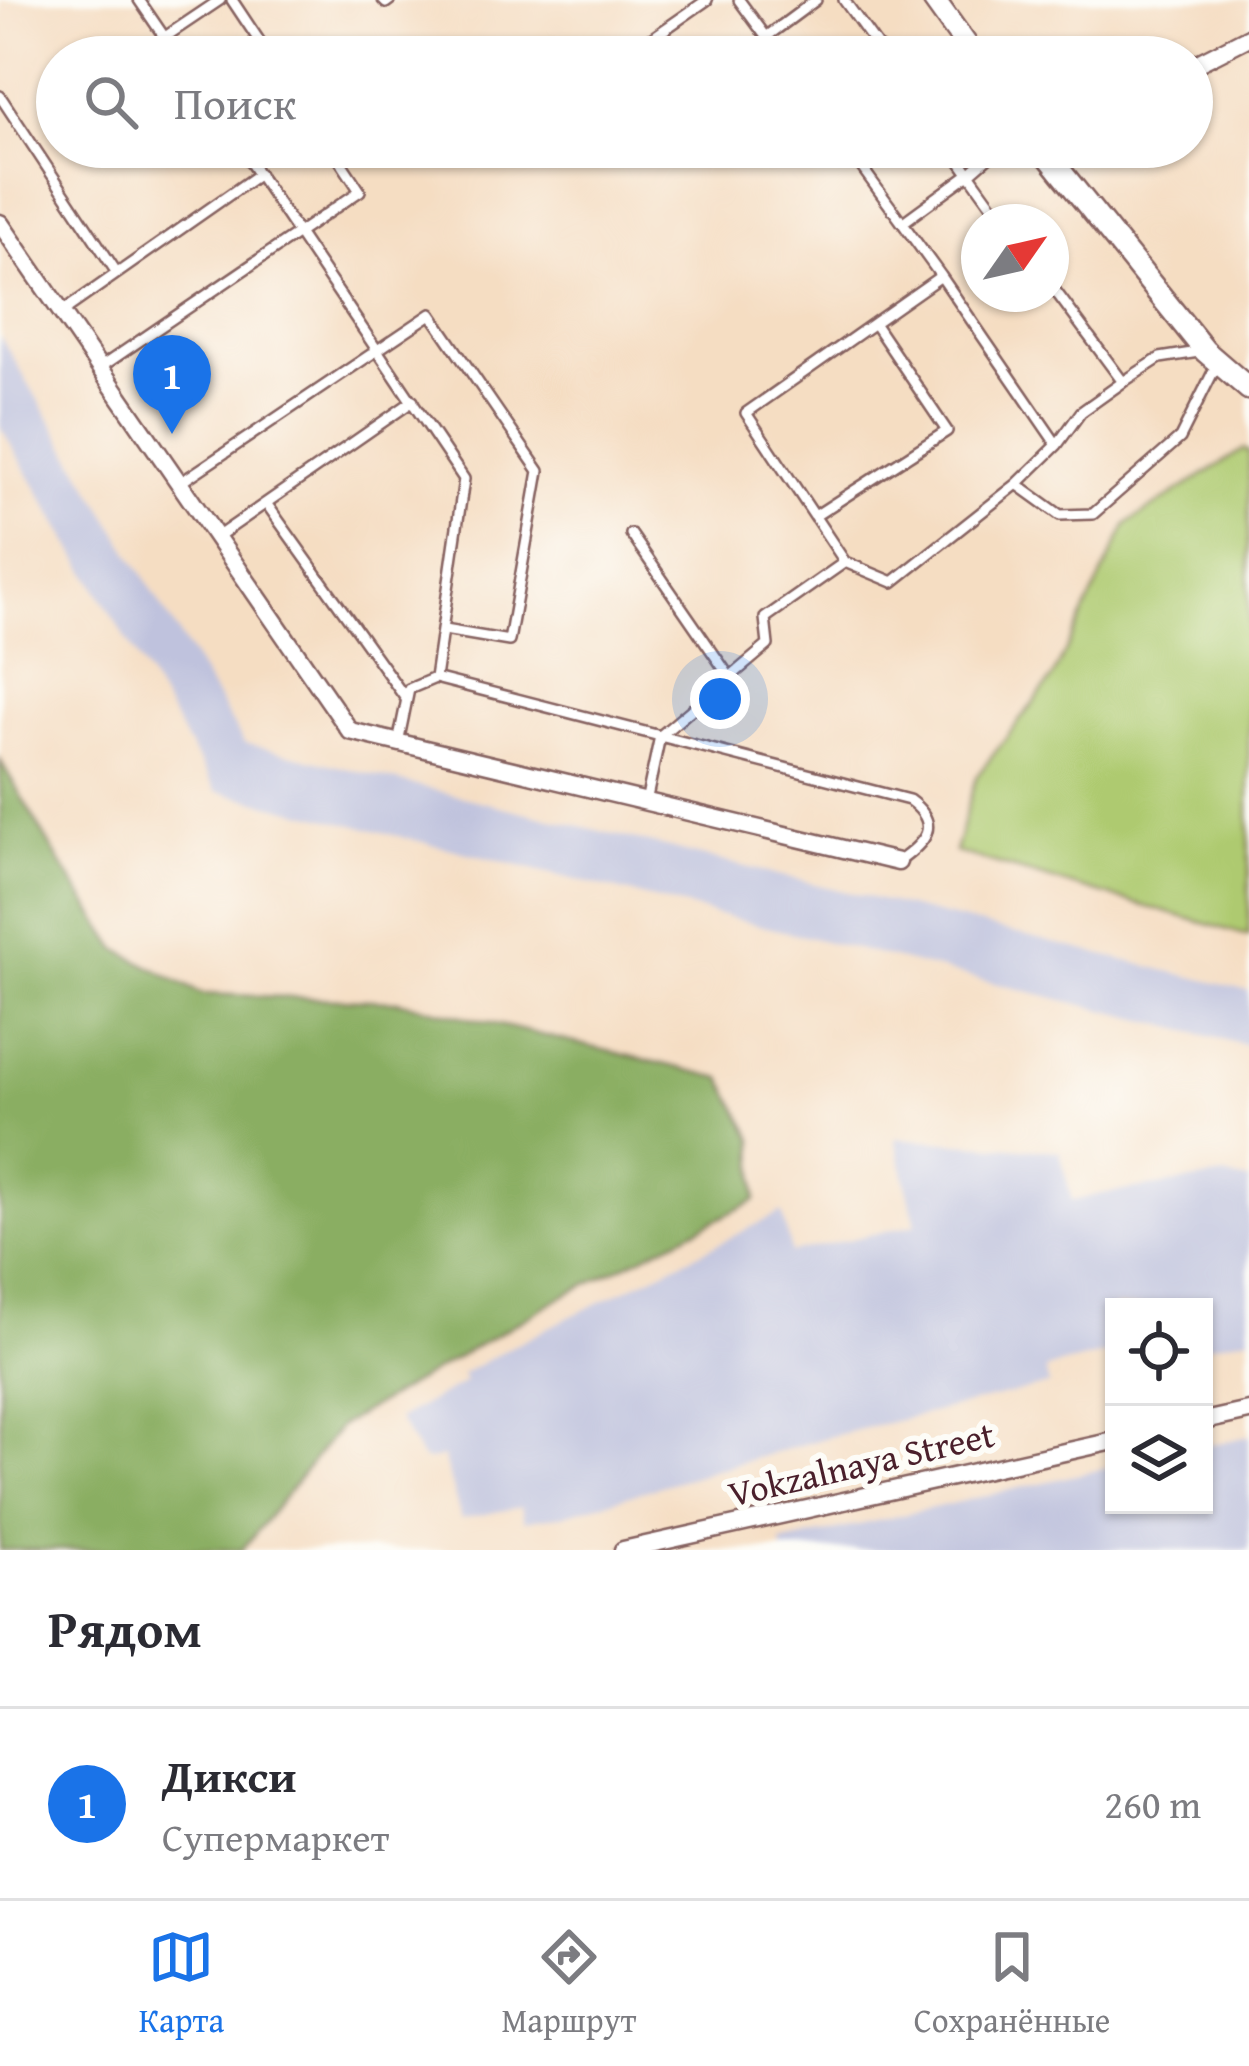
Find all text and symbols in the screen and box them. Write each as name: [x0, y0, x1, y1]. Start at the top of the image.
search box: [36, 36, 1213, 168]
icon: search: [78, 69, 144, 135]
text: Поиск: [174, 70, 296, 135]
north arrow: [961, 204, 1069, 312]
pin: 1: [133, 335, 211, 434]
your location: [690, 669, 750, 729]
map controls: [1105, 1298, 1213, 1514]
button: locate: [1105, 1298, 1213, 1406]
button: layers: [1105, 1406, 1213, 1514]
street label: Vokzalnaya Street: [723, 1407, 1000, 1519]
text: Рядом: [48, 1591, 202, 1666]
text: Дикси: [162, 1743, 297, 1808]
text: 1: [77, 1775, 97, 1832]
text: 260 m: [1104, 1775, 1201, 1832]
text: Супермаркет: [162, 1808, 389, 1865]
tab: Карта: [139, 1924, 224, 2044]
tab: Маршрут: [501, 1924, 636, 2044]
tab: Сохранённые: [914, 1924, 1110, 2044]

